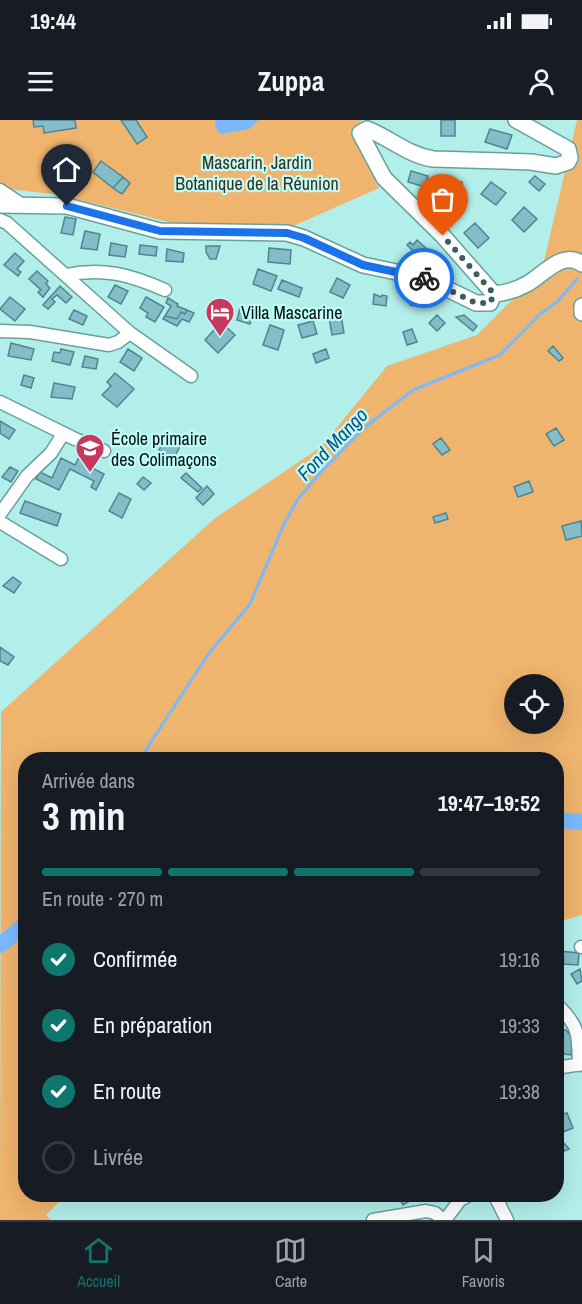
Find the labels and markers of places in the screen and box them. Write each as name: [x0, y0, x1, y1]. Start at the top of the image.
pin: [41, 144, 92, 206]
pin: [417, 174, 468, 236]
hotel icon: Villa Mascarine: [204, 296, 236, 338]
place label: Villa Mascarine: [241, 300, 342, 325]
place label: École primaire des Colimaçons: [111, 426, 217, 472]
school or university icon: École primaire des Colimaçons: [74, 432, 106, 474]

